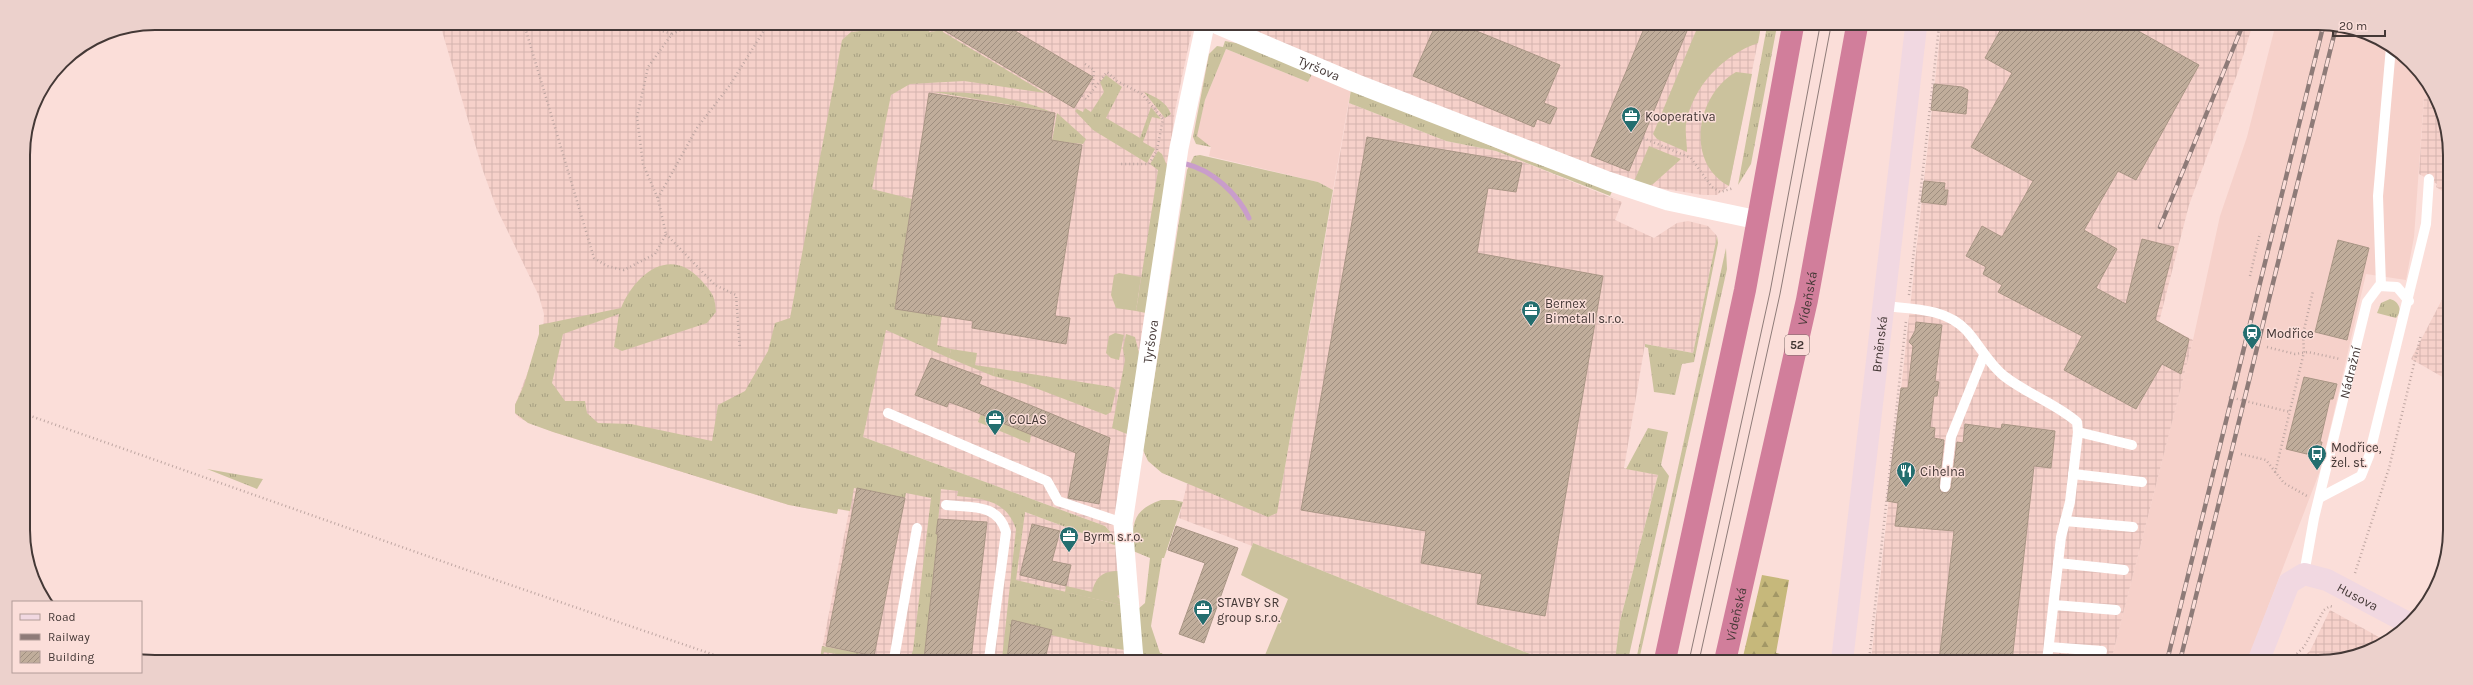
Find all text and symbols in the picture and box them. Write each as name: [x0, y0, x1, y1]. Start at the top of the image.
scale bar: [2333, 12, 2385, 38]
text: 20 m: [2339, 19, 2367, 33]
street label: Tyršova: [1296, 52, 1342, 83]
office icon: Kooperativa: [1620, 105, 1642, 133]
place label: Kooperativa: [1645, 109, 1716, 124]
street label: Vídeňská: [1794, 270, 1820, 327]
place label: Bernex Bimetall s.r.o.: [1545, 296, 1624, 326]
office icon: Bernex Bimetall s.r.o.: [1520, 299, 1542, 327]
street label: Brněnská: [1868, 315, 1890, 373]
street label: Tyršova: [1139, 319, 1161, 364]
station icon: Modřice: [2241, 322, 2263, 350]
place label: Modřice: [2266, 326, 2314, 341]
road number: 52: [1785, 335, 1809, 355]
street label: Nádražní: [2336, 344, 2363, 400]
office icon: COLAS: [984, 408, 1006, 436]
place label: COLAS: [1009, 412, 1047, 427]
place label: Modřice, žel. st.: [2331, 440, 2382, 470]
bus stop icon: Modřice, žel. st.: [2306, 443, 2328, 471]
restaurant icon: Cihelna: [1895, 460, 1917, 488]
place label: Cihelna: [1920, 464, 1965, 479]
office icon: Byrm s.r.o.: [1058, 525, 1080, 553]
place label: Byrm s.r.o.: [1083, 529, 1143, 544]
street label: Husova: [2335, 579, 2381, 613]
street label: Vídeňská: [1722, 586, 1749, 643]
place label: STAVBY SR group s.r.o.: [1217, 595, 1280, 625]
office icon: STAVBY SR group s.r.o.: [1192, 598, 1214, 626]
legend: [12, 601, 142, 673]
text: Road: [48, 610, 76, 624]
text: Railway: [48, 630, 90, 644]
text: Building: [48, 650, 95, 664]

